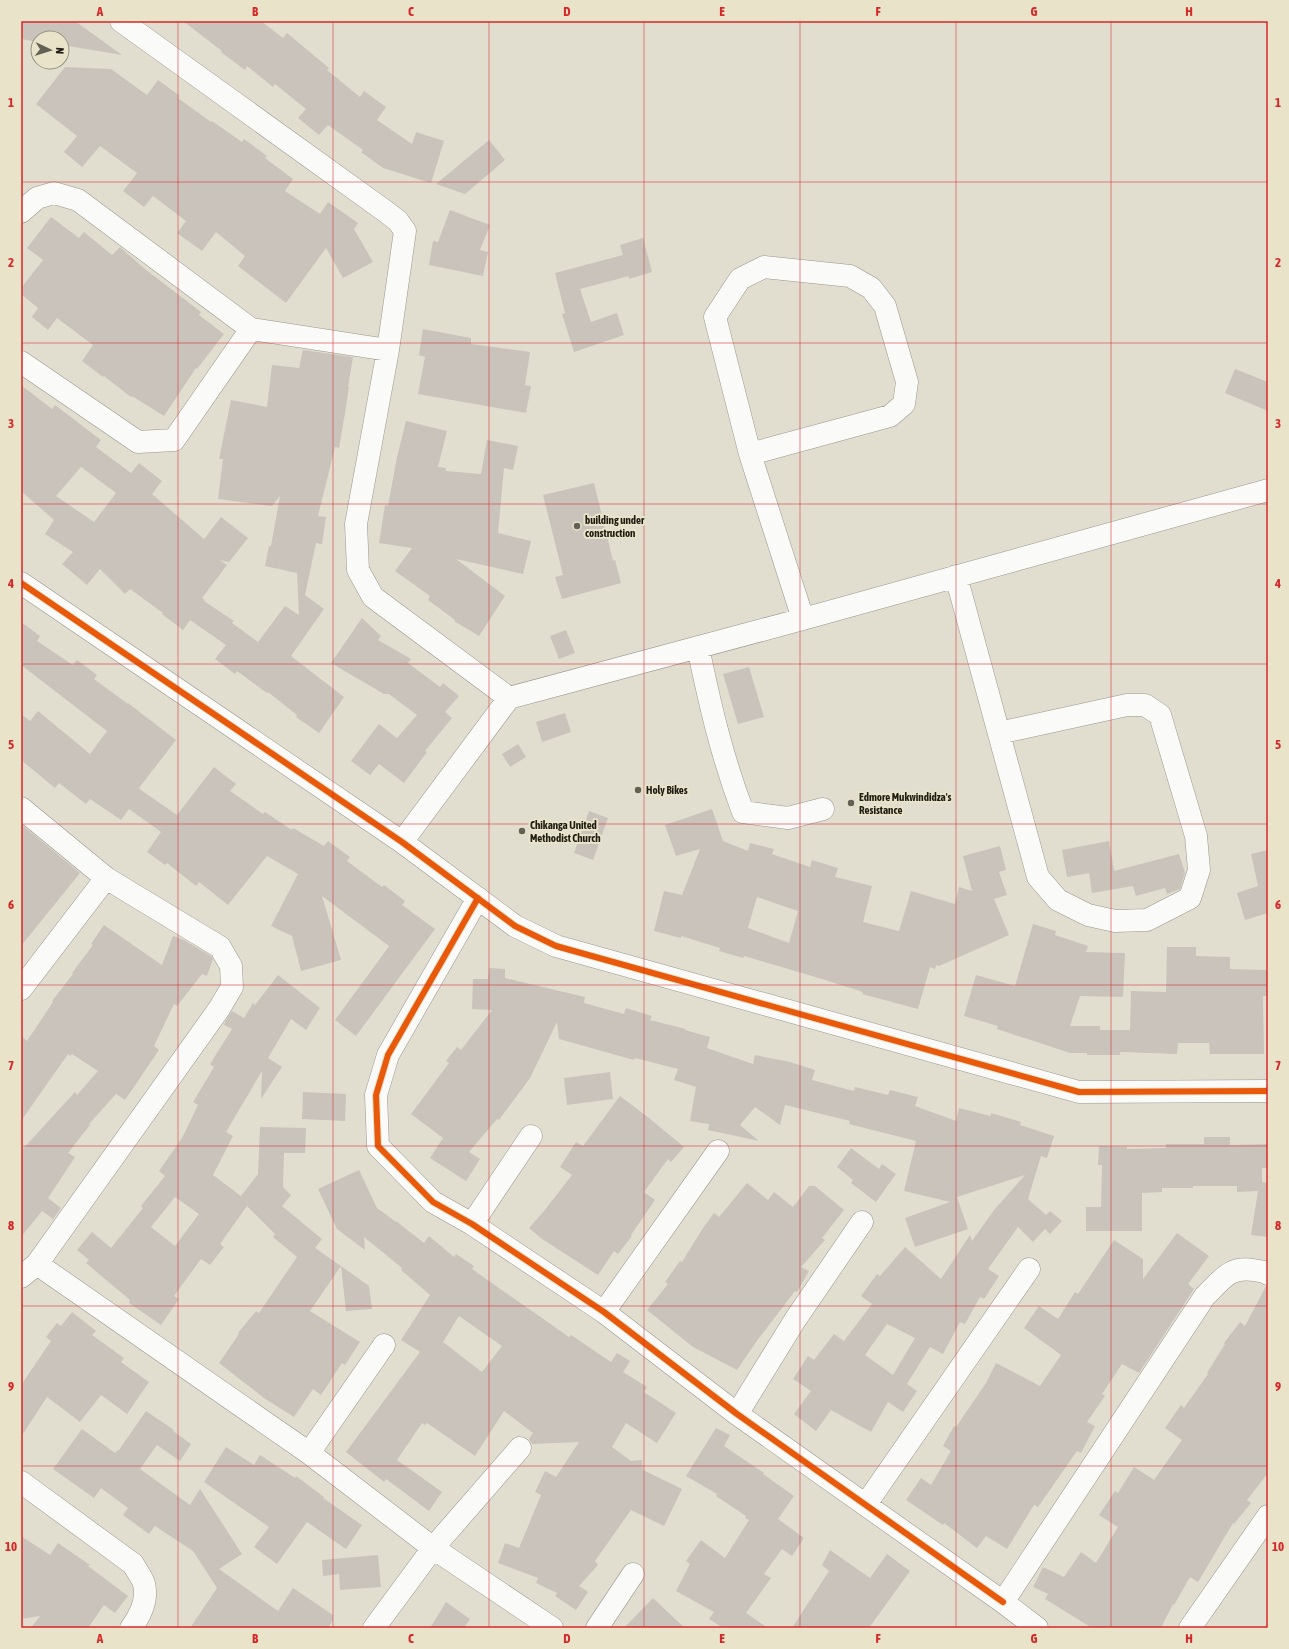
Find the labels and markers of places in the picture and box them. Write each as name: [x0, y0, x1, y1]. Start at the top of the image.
place label: building under construction: [585, 514, 645, 539]
marker: building under construction: [572, 521, 582, 531]
place label: Holy Bikes: [646, 784, 688, 796]
marker: Holy Bikes: [633, 785, 643, 795]
place label: Edmore Mukwindidza's Resistance: [859, 791, 952, 816]
marker: Edmore Mukwindidza's Resistance: [846, 798, 856, 808]
place label: Chikanga United Methodist Church: [530, 819, 601, 844]
marker: Chikanga United Methodist Church: [517, 826, 527, 836]

